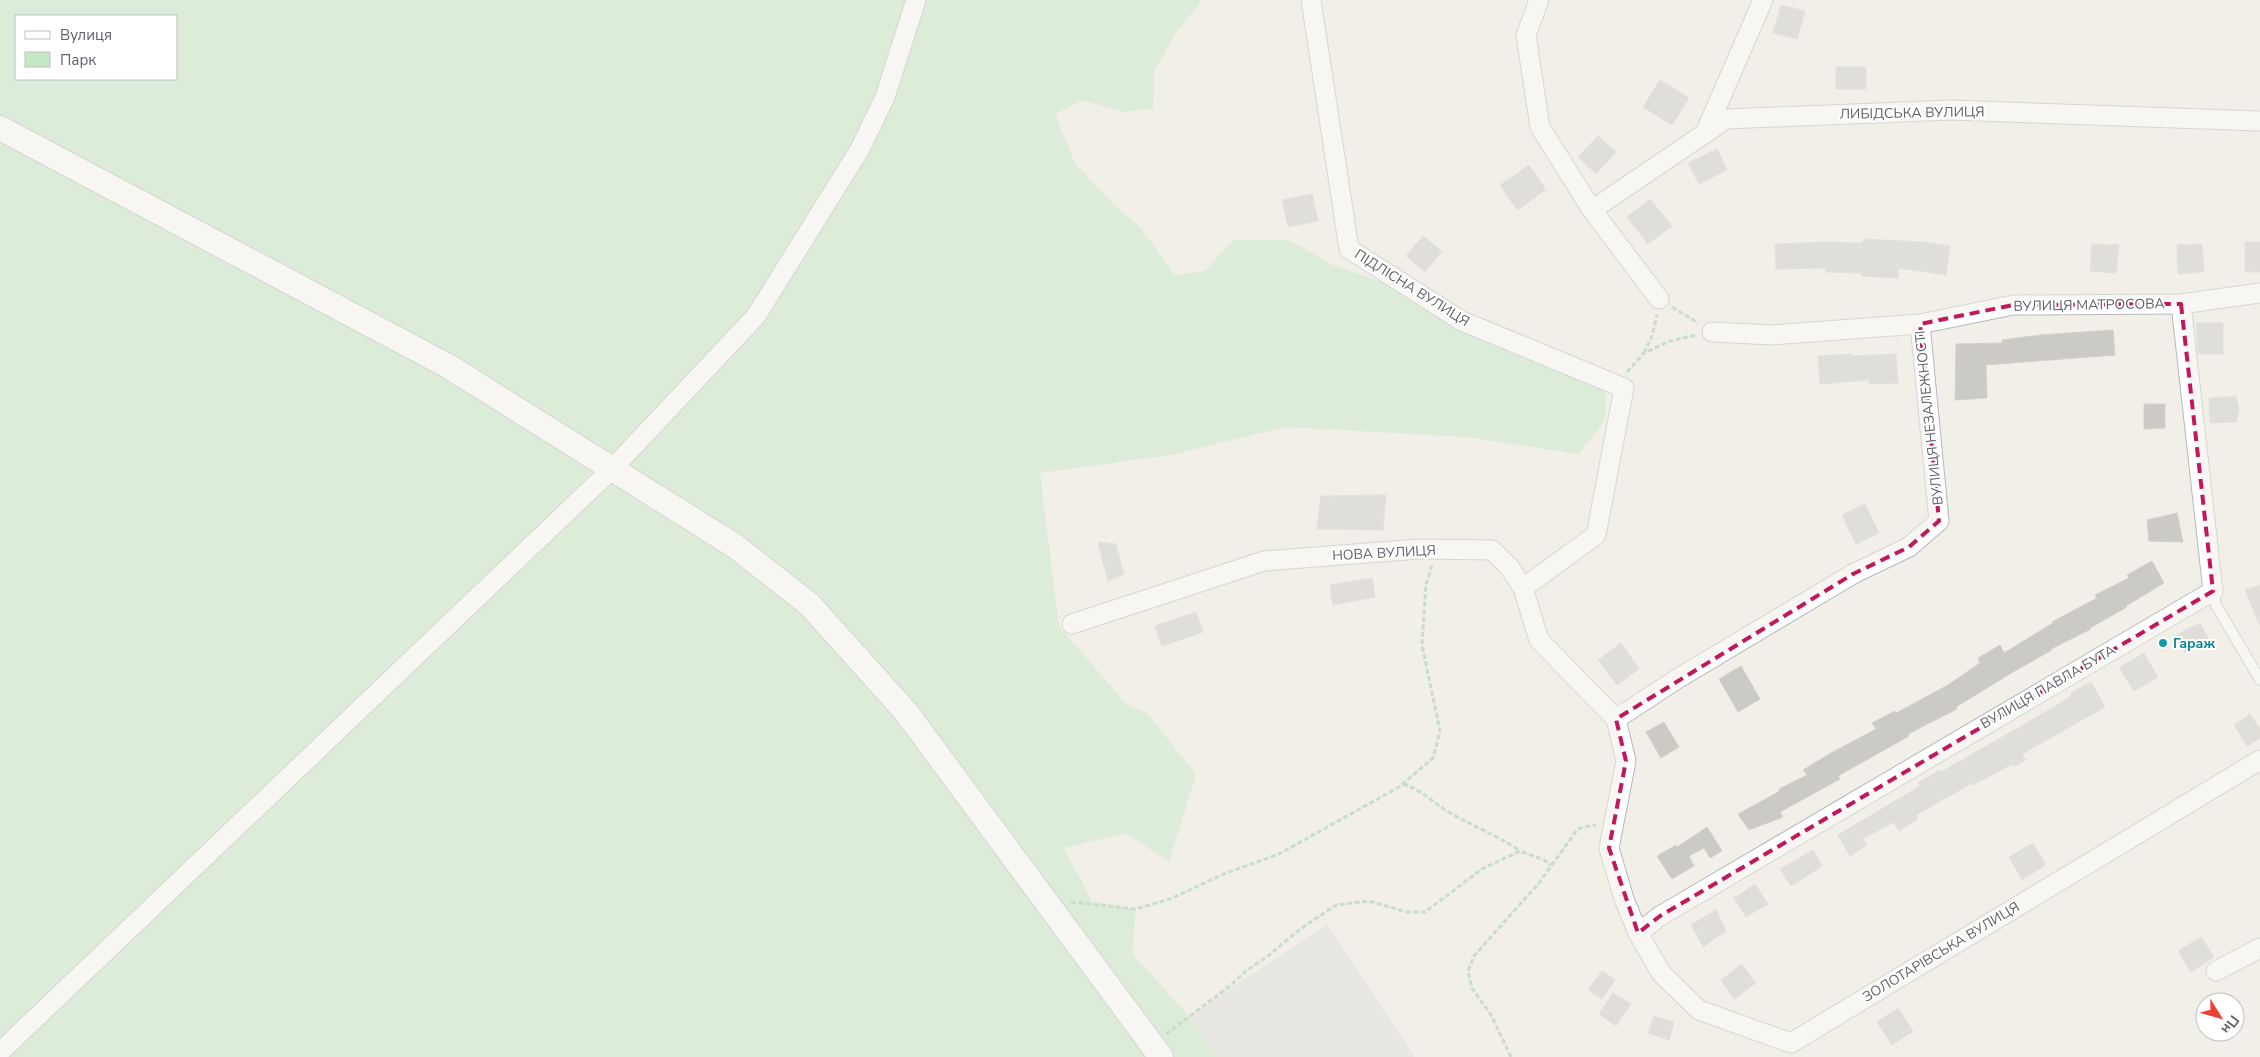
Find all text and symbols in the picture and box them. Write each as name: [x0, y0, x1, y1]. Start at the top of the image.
legend: [15, 15, 178, 80]
text: Вулиця: [60, 25, 112, 45]
text: Парк: [60, 50, 96, 70]
street label: ЛИБІДСЬКА ВУЛИЦЯ: [1839, 102, 1985, 124]
street label: ПІДЛІСНА ВУЛИЦЯ: [1351, 245, 1473, 331]
street label: ВУЛИЦЯ МАТРОСОВА: [2013, 294, 2165, 316]
street label: ВУЛИЦЯ НЕЗАЛЕЖНОСТІ: [1910, 330, 1948, 506]
street label: НОВА ВУЛИЦЯ: [1332, 541, 1436, 565]
place label: Гараж: [2173, 634, 2215, 653]
marker: Гараж: [2157, 637, 2169, 649]
street label: ВУЛИЦЯ ПАВЛА БУТА: [1977, 641, 2119, 733]
street label: ЗОЛОТАРІВСЬКА ВУЛИЦЯ: [1859, 897, 2023, 1007]
north arrow: [2195, 992, 2245, 1042]
text: Пн: [2217, 1011, 2243, 1038]

